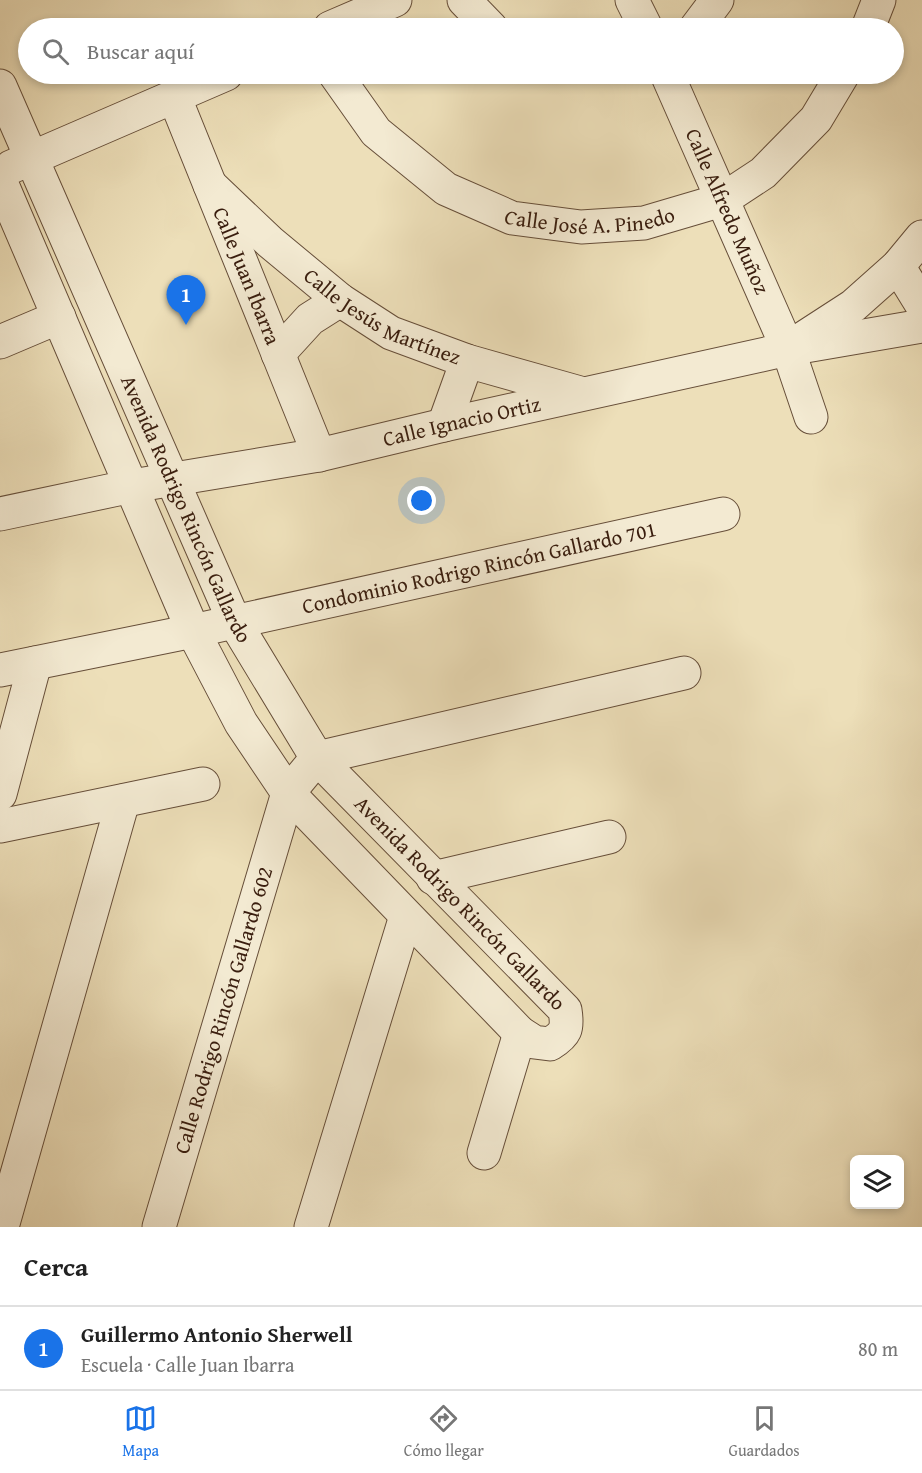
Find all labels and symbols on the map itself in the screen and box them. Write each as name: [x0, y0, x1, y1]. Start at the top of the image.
street label: Calle Alfredo Muñoz: [678, 123, 778, 299]
street label: Calle José A. Pinedo: [500, 199, 678, 242]
street label: Calle Juan Ibarra: [205, 202, 289, 349]
street label: Calle Jesús Martínez: [297, 260, 465, 372]
pin: 1: [166, 276, 206, 325]
street label: Avenida Rodrigo Rincón Gallardo: [113, 370, 260, 649]
street label: Calle Ignacio Ortiz: [380, 388, 543, 454]
your location: [407, 486, 436, 515]
street label: Condominio Rodrigo Rincón Gallardo 701: [299, 513, 659, 621]
street label: Avenida Rodrigo Rincón Gallardo: [348, 789, 573, 1017]
street label: Calle Rodrigo Rincón Gallardo 602: [166, 863, 280, 1157]

